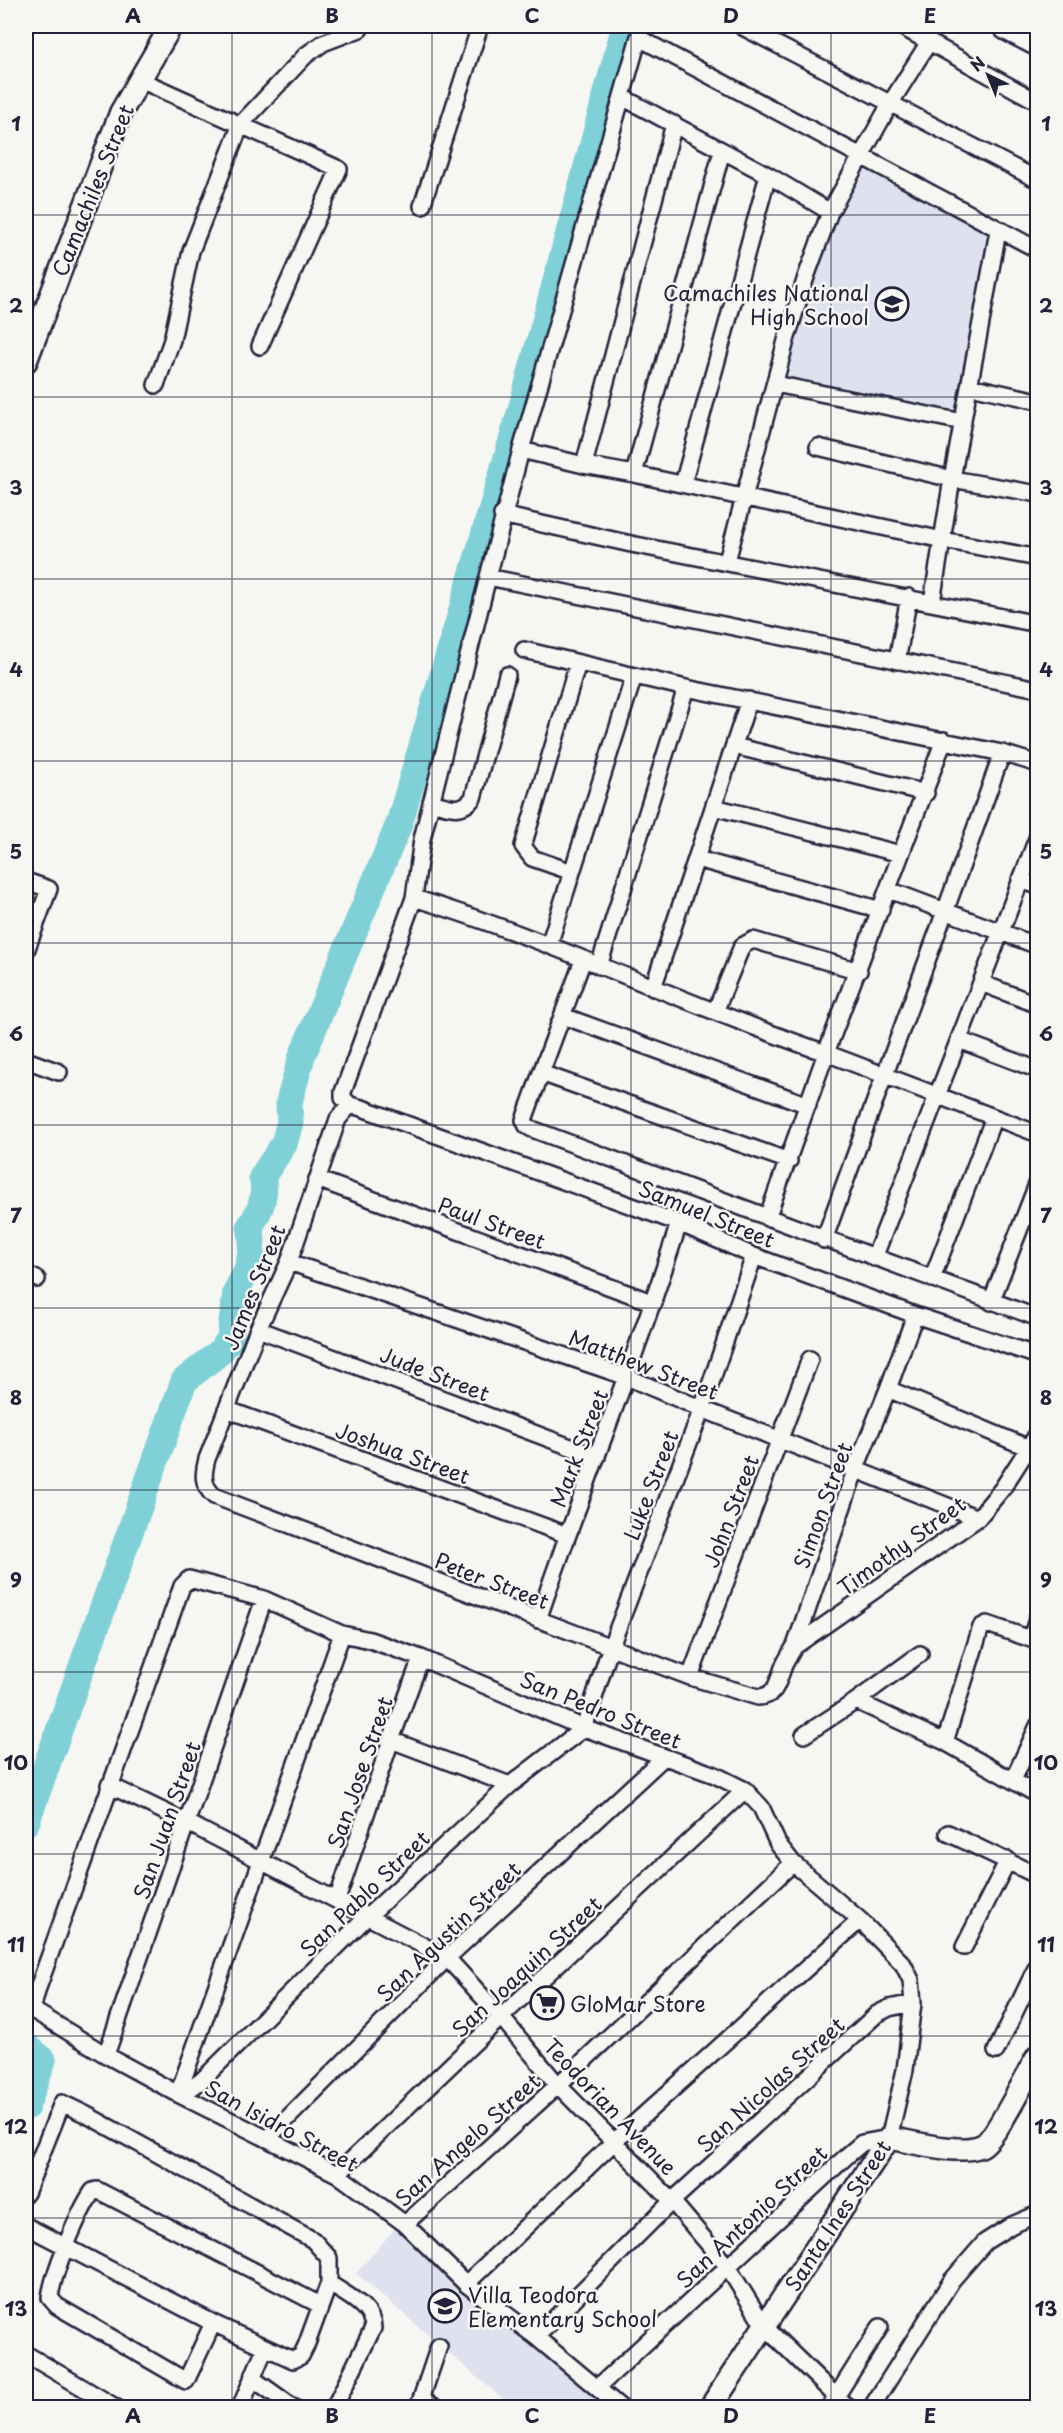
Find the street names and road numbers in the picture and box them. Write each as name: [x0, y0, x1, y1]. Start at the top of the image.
street label: Camachiles Street: [43, 99, 141, 281]
street label: Samuel Street: [634, 1171, 780, 1255]
street label: Paul Street: [434, 1188, 550, 1256]
street label: James Street: [213, 1219, 293, 1355]
street label: Matthew Street: [565, 1321, 723, 1407]
street label: Jude Street: [376, 1337, 494, 1409]
street label: Mark Street: [541, 1384, 615, 1512]
street label: Joshua Street: [331, 1413, 475, 1491]
street label: Luke Street: [614, 1425, 686, 1545]
street label: Simon Street: [784, 1437, 860, 1573]
street label: John Street: [694, 1450, 766, 1572]
street label: Timothy Street: [830, 1487, 972, 1603]
street label: Peter Street: [430, 1544, 554, 1616]
street label: San Pedro Street: [516, 1662, 686, 1756]
street label: San Jose Street: [318, 1692, 400, 1852]
street label: San Juan Street: [124, 1737, 208, 1903]
street label: San Pablo Street: [292, 1822, 436, 1964]
street label: San Agustin Street: [368, 1853, 528, 2009]
street label: San Joaquin Street: [444, 1888, 608, 2044]
street label: San Nicolas Street: [689, 2009, 851, 2159]
street label: Teodorian Avenue: [537, 2030, 685, 2182]
street label: San Angelo Street: [387, 2065, 547, 2213]
street label: San Isidro Street: [200, 2071, 364, 2179]
street label: Santa Ines Street: [776, 2133, 898, 2297]
street label: San Antonio Street: [668, 2137, 834, 2295]

